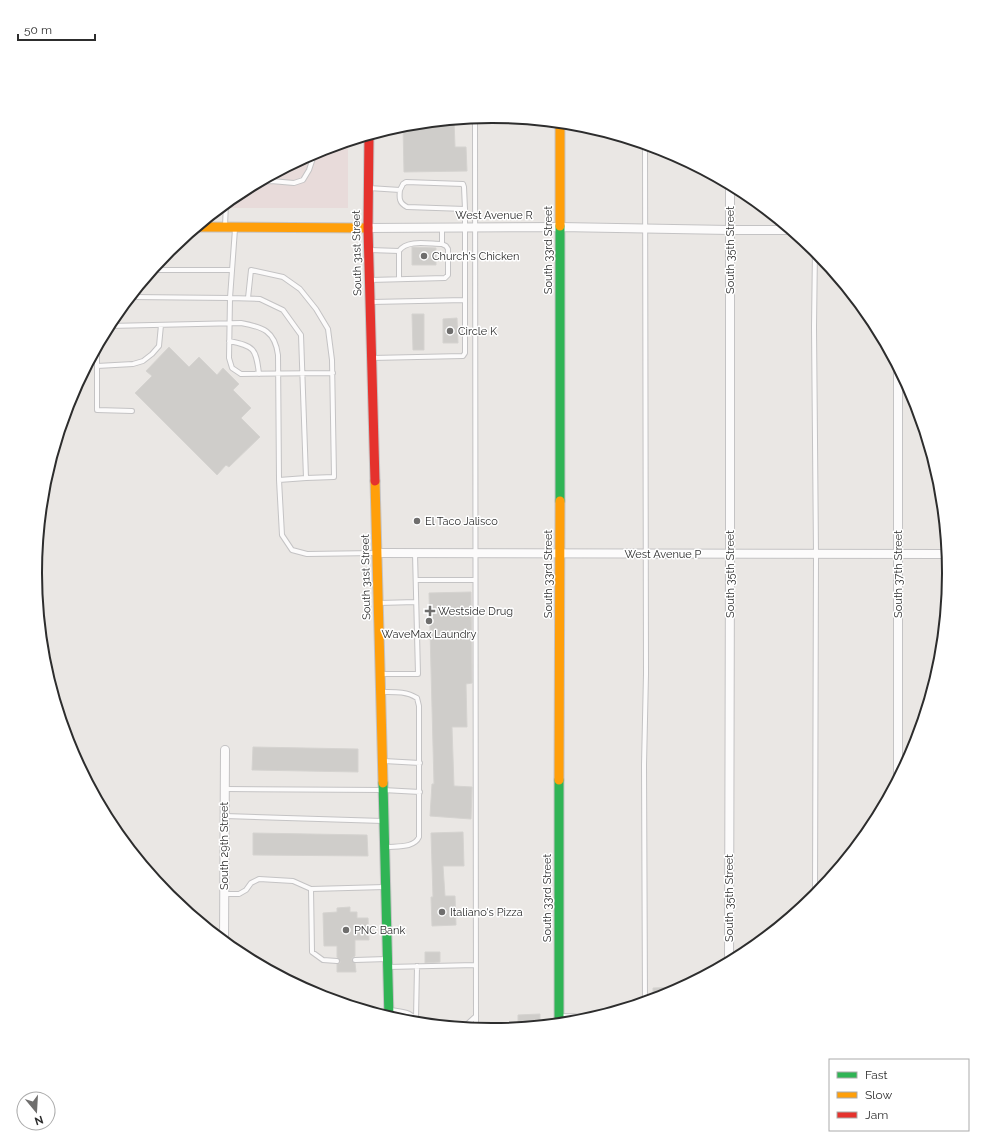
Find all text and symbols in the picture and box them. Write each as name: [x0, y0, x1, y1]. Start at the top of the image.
scale bar: [18, 16, 95, 42]
text: 50 m: [24, 23, 52, 37]
street label: South 33rd Street: [542, 206, 555, 294]
street label: South 35th Street: [724, 206, 737, 294]
street label: West Avenue R: [455, 209, 533, 222]
street label: South 31st Street: [350, 210, 364, 296]
place label: Church's Chicken: [432, 250, 519, 263]
marker: Church's Chicken: [419, 251, 429, 261]
place label: Circle K: [458, 325, 498, 338]
marker: Circle K: [445, 326, 455, 336]
place label: El Taco Jalisco: [425, 515, 498, 528]
marker: El Taco Jalisco: [412, 516, 422, 526]
street label: South 33rd Street: [542, 530, 555, 618]
street label: South 35th Street: [724, 530, 737, 618]
street label: South 37th Street: [892, 530, 905, 618]
street label: South 31st Street: [359, 534, 373, 620]
street label: West Avenue P: [625, 548, 702, 561]
place label: Westside Drug: [438, 605, 513, 618]
marker: Westside Drug: [425, 606, 435, 616]
marker: WaveMax Laundry: [424, 616, 434, 626]
place label: WaveMax Laundry: [382, 628, 476, 641]
street label: South 29th Street: [218, 802, 231, 890]
street label: South 33rd Street: [541, 854, 554, 942]
street label: South 35th Street: [723, 854, 736, 942]
place label: Italiano's Pizza: [450, 906, 523, 919]
marker: Italiano's Pizza: [437, 907, 447, 917]
place label: PNC Bank: [354, 924, 405, 937]
marker: PNC Bank: [341, 925, 351, 935]
legend: [829, 1059, 969, 1131]
text: Fast: [865, 1068, 888, 1082]
text: Slow: [865, 1088, 892, 1102]
north arrow: [16, 1091, 56, 1131]
text: Jam: [865, 1108, 888, 1122]
text: N: [33, 1113, 45, 1128]

